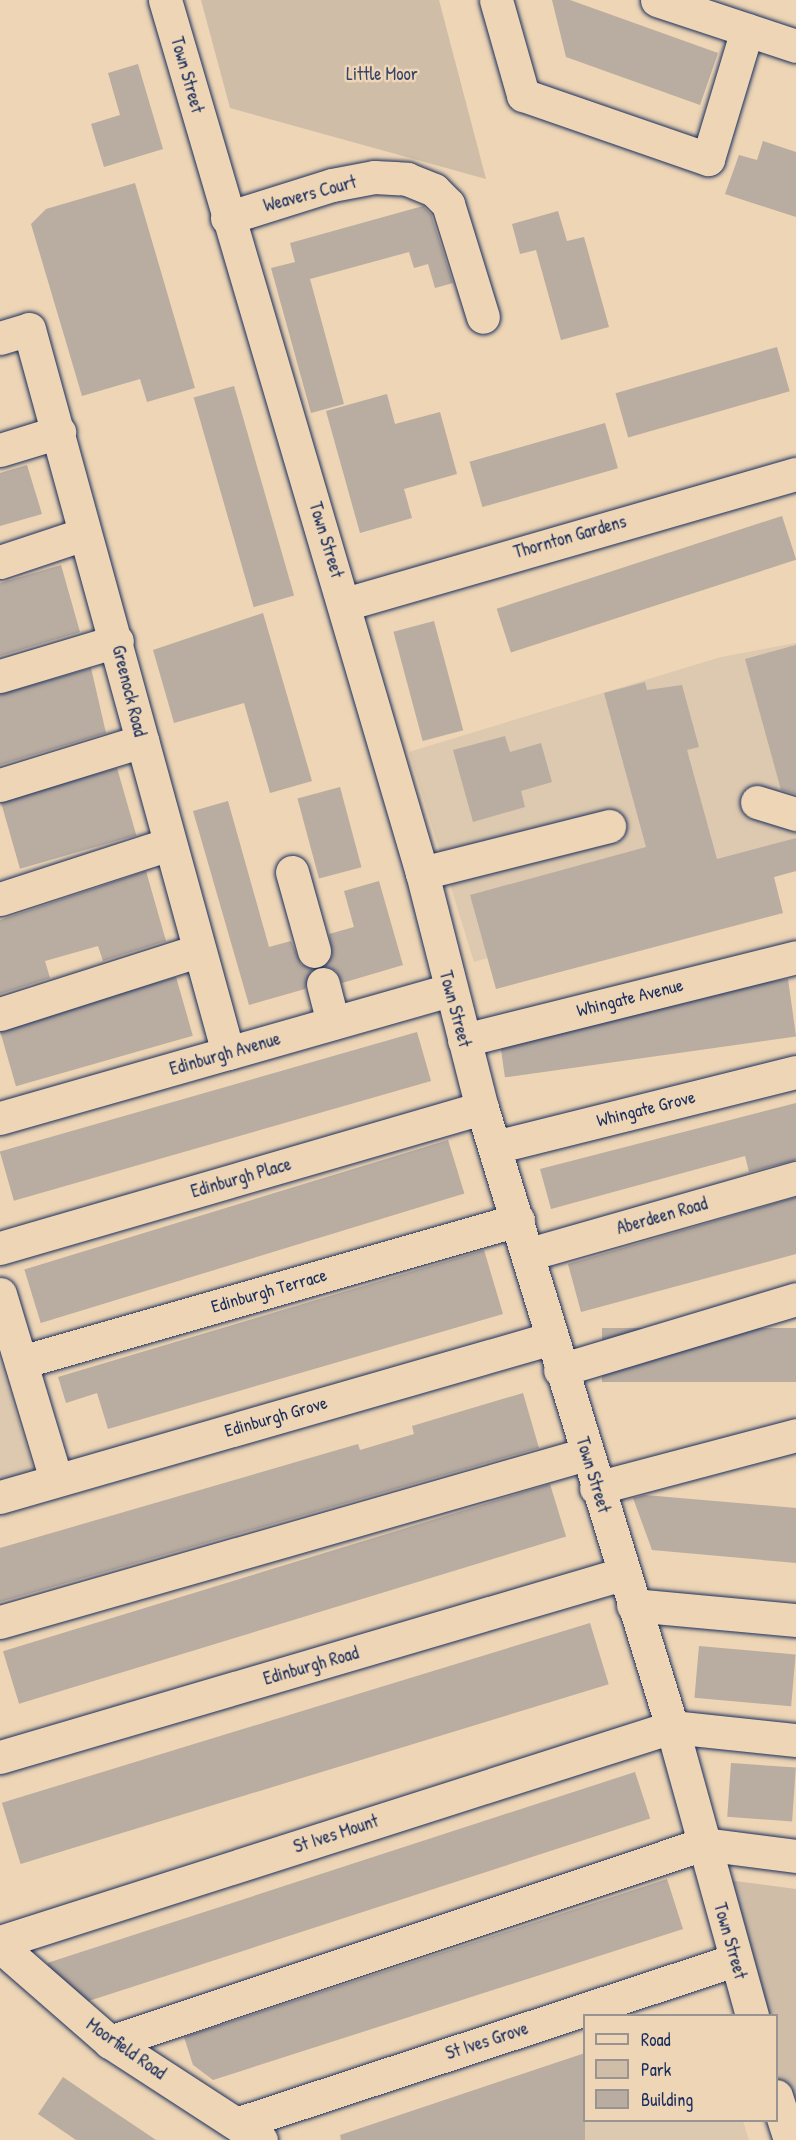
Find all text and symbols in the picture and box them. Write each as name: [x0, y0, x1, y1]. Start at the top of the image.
street label: Town Street: [166, 34, 208, 116]
park label: Little Moor: [346, 63, 418, 85]
street label: Weavers Court: [261, 171, 359, 217]
street label: Town Street: [304, 499, 348, 581]
street label: Thornton Gardens: [511, 511, 629, 563]
street label: Greenock Road: [107, 643, 151, 739]
street label: Town Street: [434, 968, 476, 1050]
street label: Whingate Avenue: [574, 974, 686, 1022]
street label: Edinburgh Avenue: [167, 1028, 283, 1080]
street label: Whingate Grove: [595, 1086, 697, 1132]
street label: Edinburgh Place: [188, 1153, 294, 1203]
street label: Aberdeen Road: [614, 1193, 710, 1239]
street label: Edinburgh Terrace: [209, 1264, 329, 1318]
street label: Edinburgh Grove: [222, 1392, 330, 1442]
street label: Town Street: [571, 1434, 615, 1516]
street label: Edinburgh Road: [261, 1642, 361, 1690]
street label: St Ives Mount: [291, 1810, 381, 1858]
street label: Town Street: [709, 1900, 751, 1982]
street label: Moorfield Road: [82, 2014, 170, 2084]
legend: [583, 2014, 778, 2122]
street label: St Ives Grove: [443, 2018, 531, 2064]
text: Road: [641, 2027, 671, 2052]
text: Park: [641, 2057, 671, 2082]
text: Building: [641, 2087, 693, 2112]

